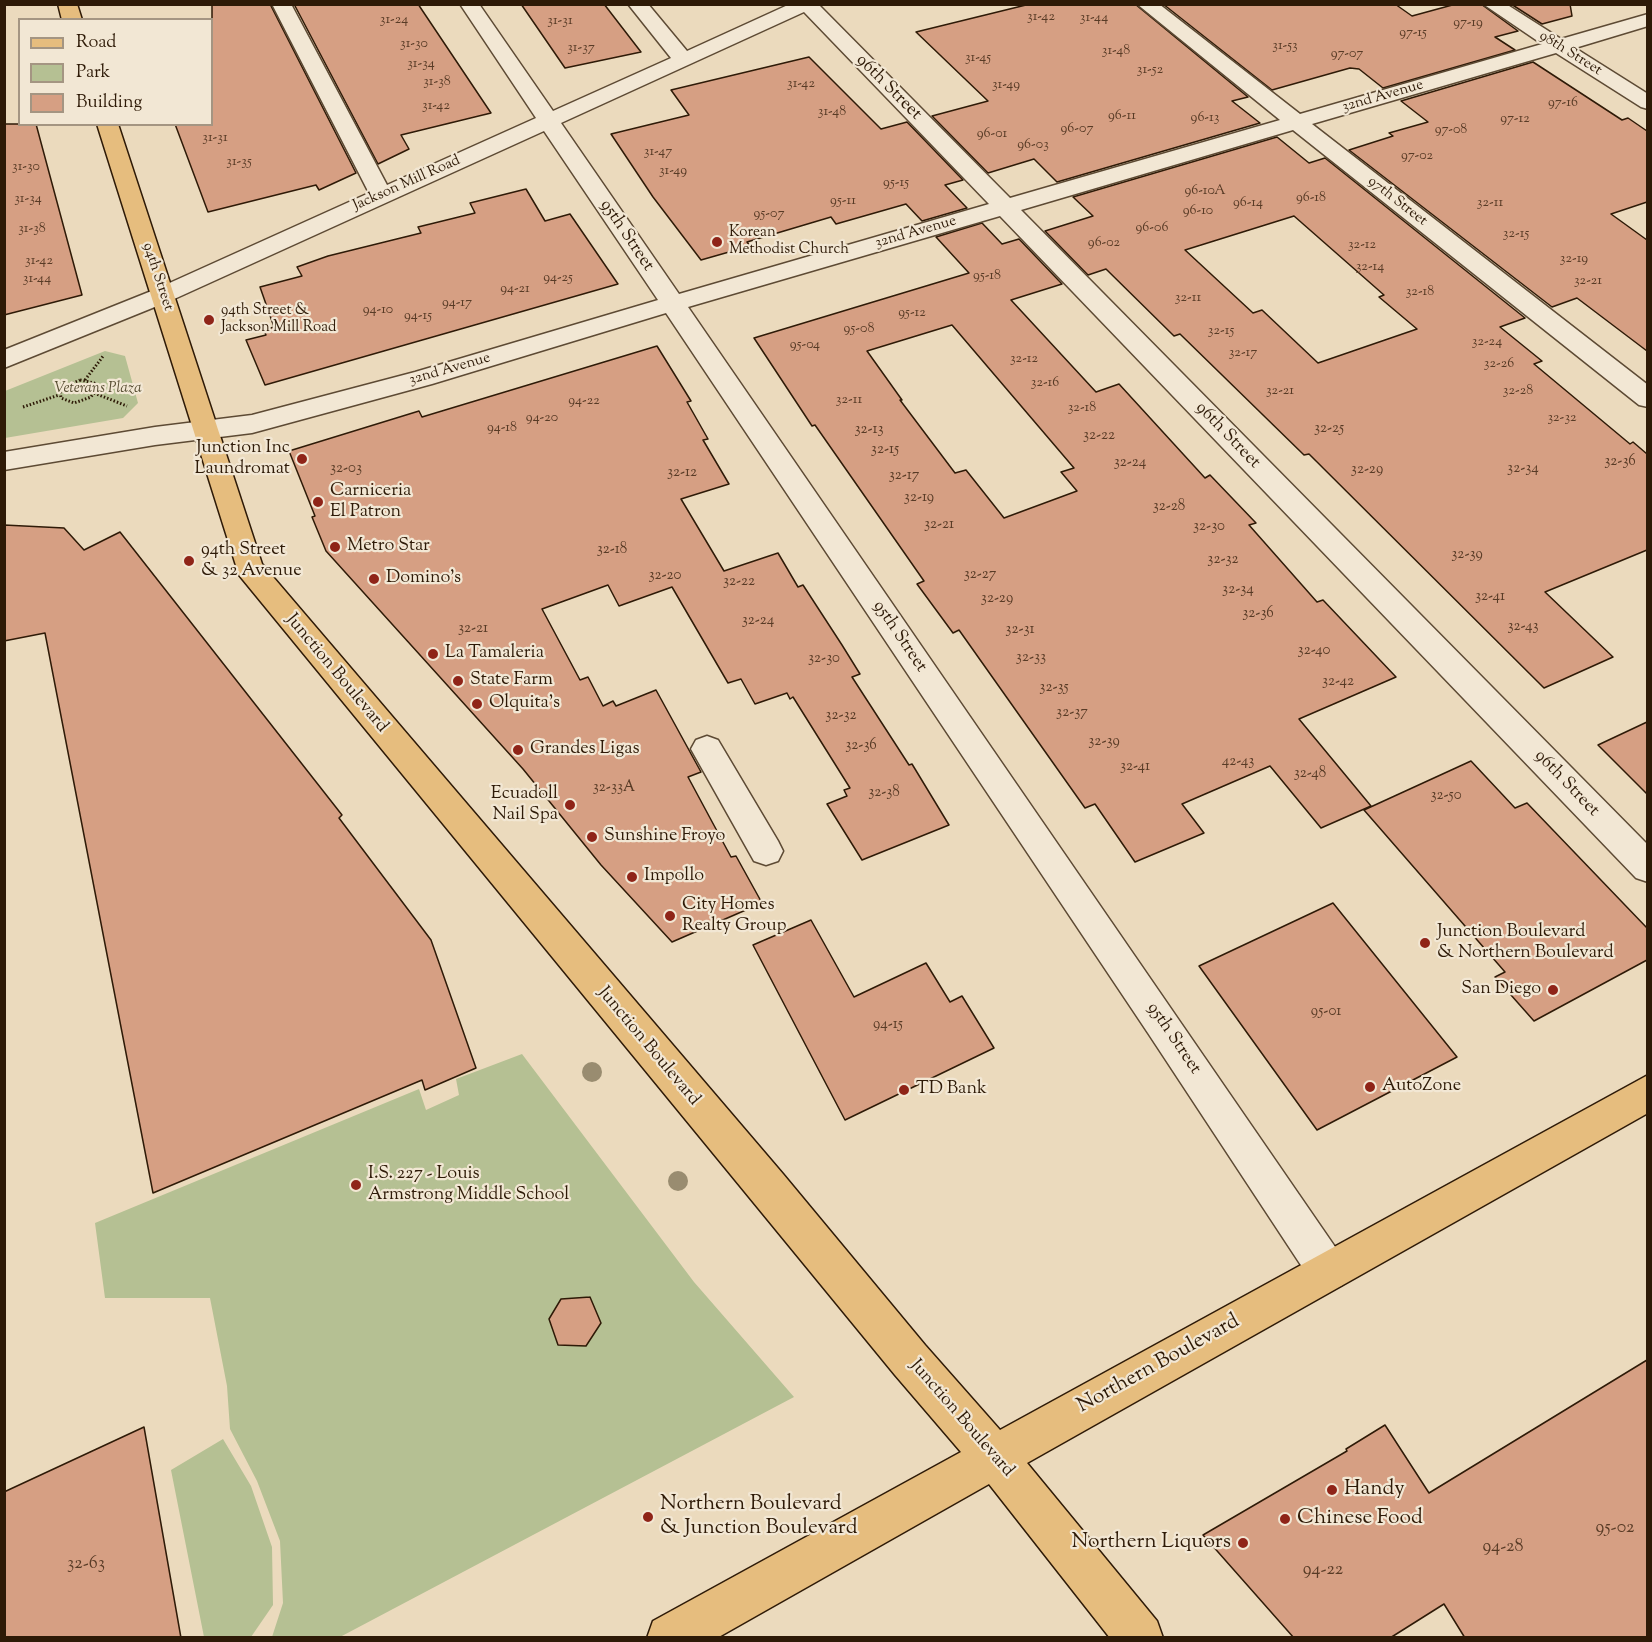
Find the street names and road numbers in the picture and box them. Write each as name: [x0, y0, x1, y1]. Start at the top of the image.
street label: 98th Street: [1535, 28, 1605, 80]
street label: 96th Street: [850, 50, 926, 126]
street label: 32nd Avenue: [1340, 77, 1426, 117]
street label: Jackson Mill Road: [351, 152, 463, 216]
street label: 97th Street: [1364, 173, 1430, 231]
street label: 95th Street: [594, 196, 658, 276]
street label: 32nd Avenue: [873, 213, 959, 253]
street label: 94th Street: [138, 241, 176, 313]
street label: 32nd Avenue: [407, 350, 493, 390]
street label: 96th Street: [1190, 398, 1264, 474]
street label: 95th Street: [867, 597, 931, 677]
street label: Junction Boulevard: [280, 610, 392, 738]
street label: 96th Street: [1529, 746, 1603, 822]
street label: Junction Boulevard: [592, 983, 704, 1111]
street label: 95th Street: [1141, 999, 1205, 1079]
street label: Northern Boulevard: [1073, 1310, 1245, 1420]
street label: Junction Boulevard: [904, 1356, 1018, 1482]

